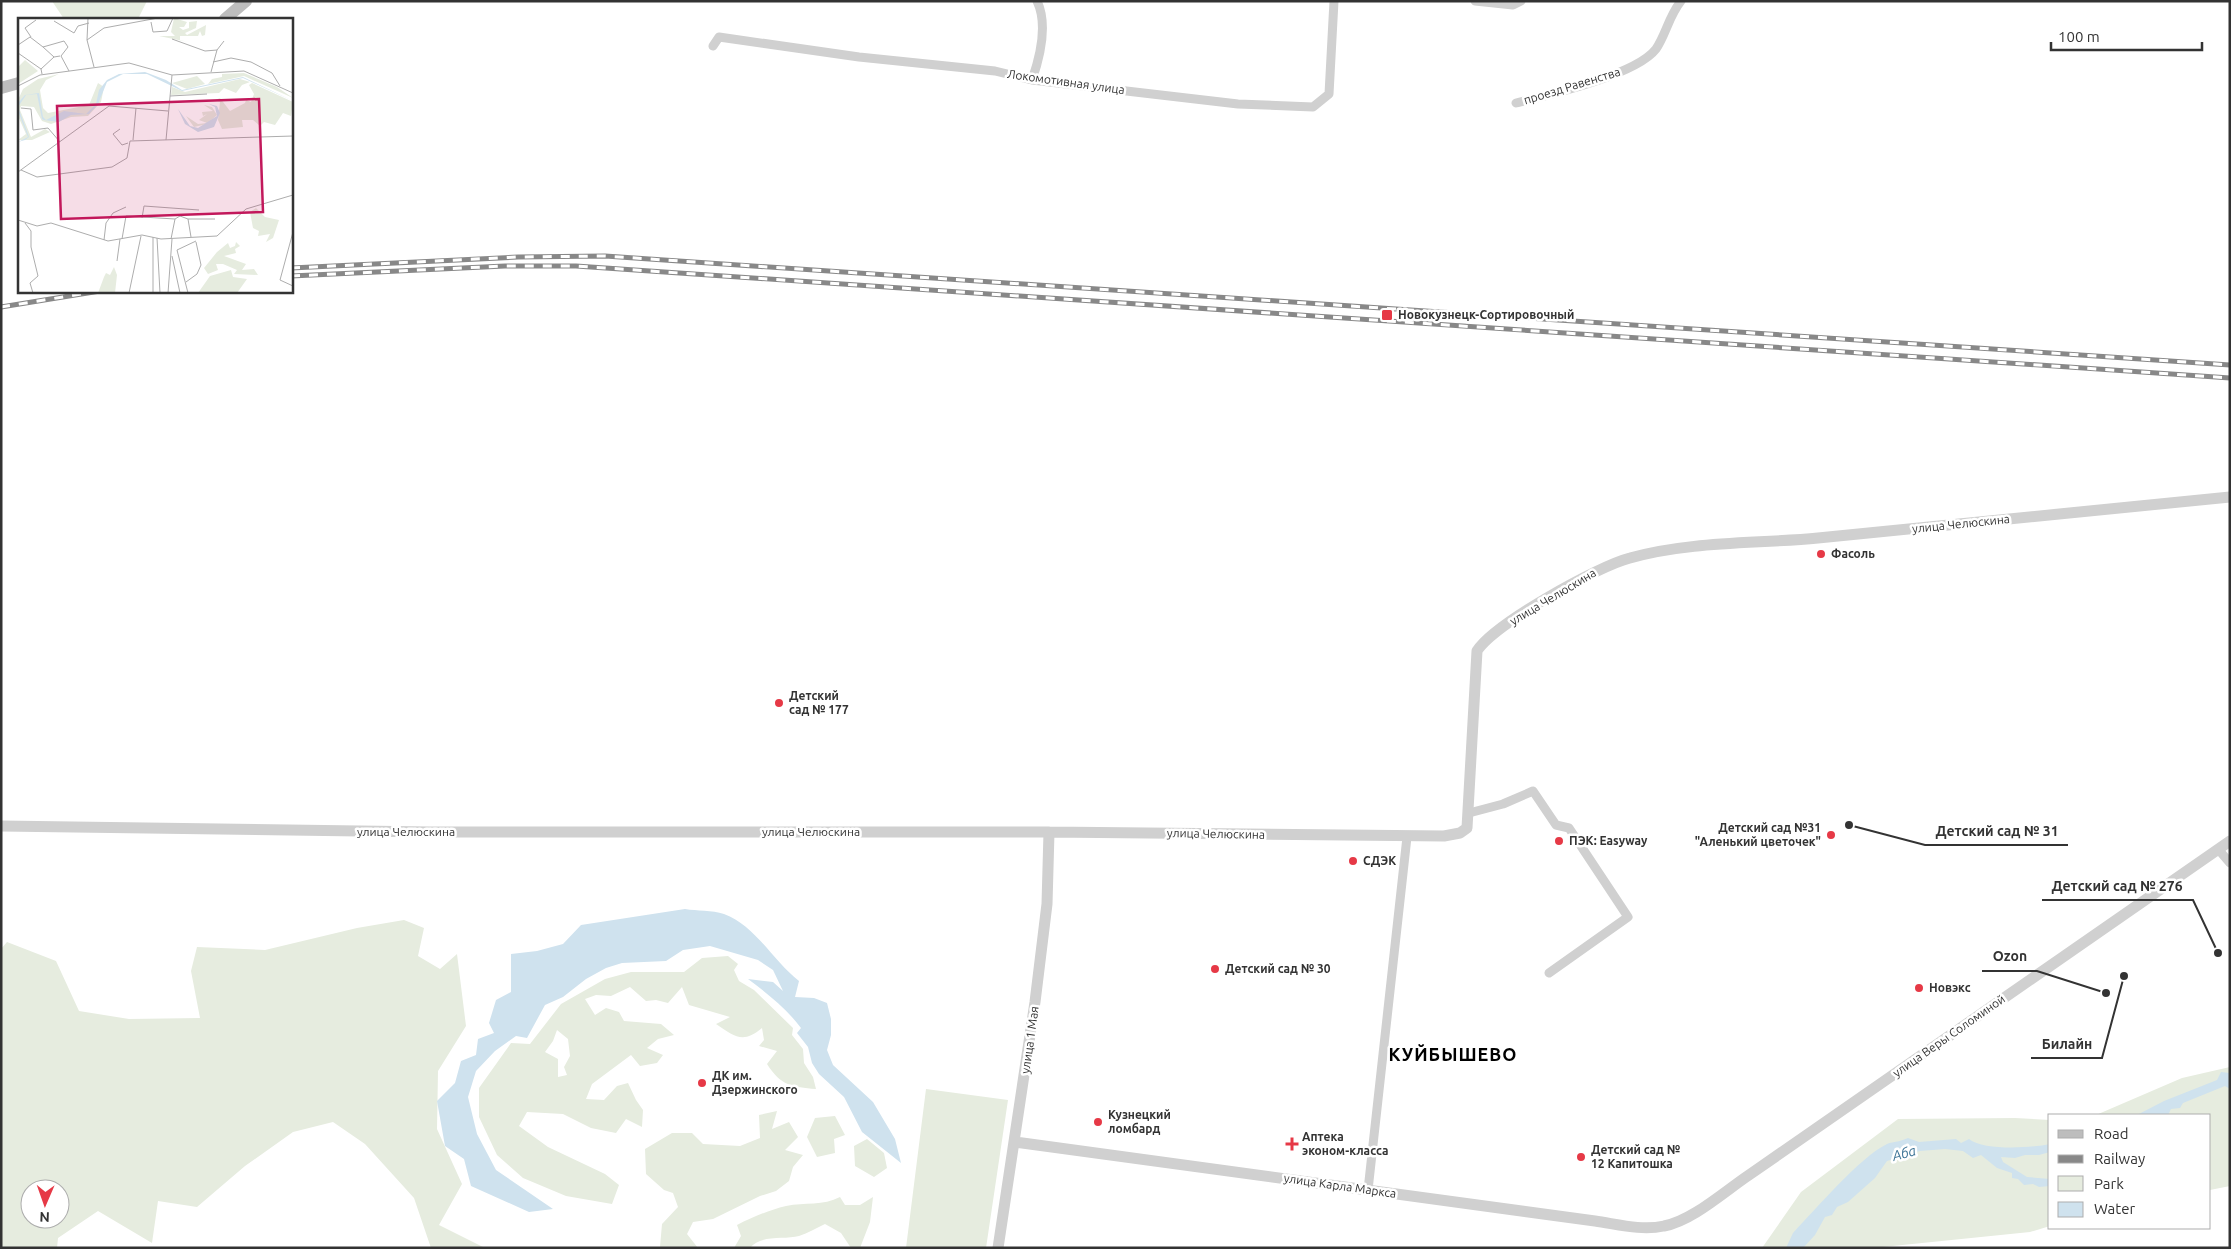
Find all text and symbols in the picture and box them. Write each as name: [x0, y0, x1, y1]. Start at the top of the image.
inset map: [18, 18, 292, 292]
scale bar: [2051, 20, 2202, 52]
text: 100 m: [2058, 28, 2100, 45]
street label: проезд Равенства: [1522, 65, 1622, 106]
street label: Локомотивная улица: [1007, 67, 1126, 96]
marker: Новокузнецк-Сортировочный: [1380, 308, 1394, 322]
place label: Новокузнецк-Сортировочный: [1398, 308, 1574, 321]
street label: улица Челюскина: [1911, 512, 2010, 535]
place label: Фасоль: [1831, 547, 1875, 560]
marker: Фасоль: [1815, 548, 1827, 560]
street label: улица Челюскина: [1507, 566, 1598, 627]
place label: Детский сад № 177: [789, 689, 849, 716]
marker: Детский сад № 177: [773, 697, 785, 709]
callout: Детский сад № 31: [1925, 816, 2068, 845]
place label: Детский сад №31 "Аленький цветочек": [1695, 821, 1821, 848]
text: Детский сад № 31: [1935, 823, 2059, 839]
street label: улица Челюскина: [357, 825, 455, 838]
street label: улица Челюскина: [762, 825, 860, 838]
street label: улица Челюскина: [1167, 826, 1265, 841]
marker: Детский сад №31 "Аленький цветочек": [1825, 829, 1837, 841]
place label: ПЭК: Easyway: [1569, 834, 1648, 847]
marker: ПЭК: Easyway: [1553, 835, 1565, 847]
place label: СДЭК: [1363, 854, 1396, 867]
marker: СДЭК: [1347, 855, 1359, 867]
callout: Детский сад № 276: [2042, 871, 2193, 900]
text: Детский сад № 276: [2051, 878, 2183, 894]
callout: Ozon: [1982, 942, 2037, 971]
text: Ozon: [1993, 948, 2027, 964]
place label: Детский сад № 30: [1225, 962, 1331, 975]
marker: Детский сад № 30: [1209, 963, 1221, 975]
place label: Новэкс: [1929, 981, 1971, 994]
marker: Новэкс: [1913, 982, 1925, 994]
street label: улица Веры Соломиной: [1890, 992, 2007, 1079]
street label: улица 1 Мая: [1018, 1005, 1041, 1075]
callout: Билайн: [2031, 1029, 2102, 1058]
text: Билайн: [2042, 1036, 2092, 1052]
district label: КУЙБЫШЕВО: [1389, 1044, 1517, 1064]
place label: ДК им. Дзержинского: [712, 1069, 798, 1096]
marker: ДК им. Дзержинского: [696, 1077, 708, 1089]
place label: Кузнецкий ломбард: [1108, 1108, 1171, 1135]
legend: [2048, 1114, 2211, 1229]
marker: Кузнецкий ломбард: [1092, 1116, 1104, 1128]
text: Road: [2094, 1125, 2129, 1142]
place label: Аптека эконом-класса: [1302, 1130, 1388, 1157]
marker: Аптека эконом-класса: [1286, 1138, 1298, 1150]
water label: Аба: [1889, 1142, 1918, 1164]
place label: Детский сад № 12 Капитошка: [1591, 1143, 1681, 1170]
text: Railway: [2094, 1150, 2145, 1167]
marker: Детский сад № 12 Капитошка: [1575, 1151, 1587, 1163]
street label: улица Карла Маркса: [1283, 1171, 1397, 1200]
text: Park: [2094, 1175, 2124, 1192]
north arrow: [20, 1179, 70, 1229]
text: Water: [2094, 1200, 2135, 1217]
text: N: [39, 1209, 50, 1225]

